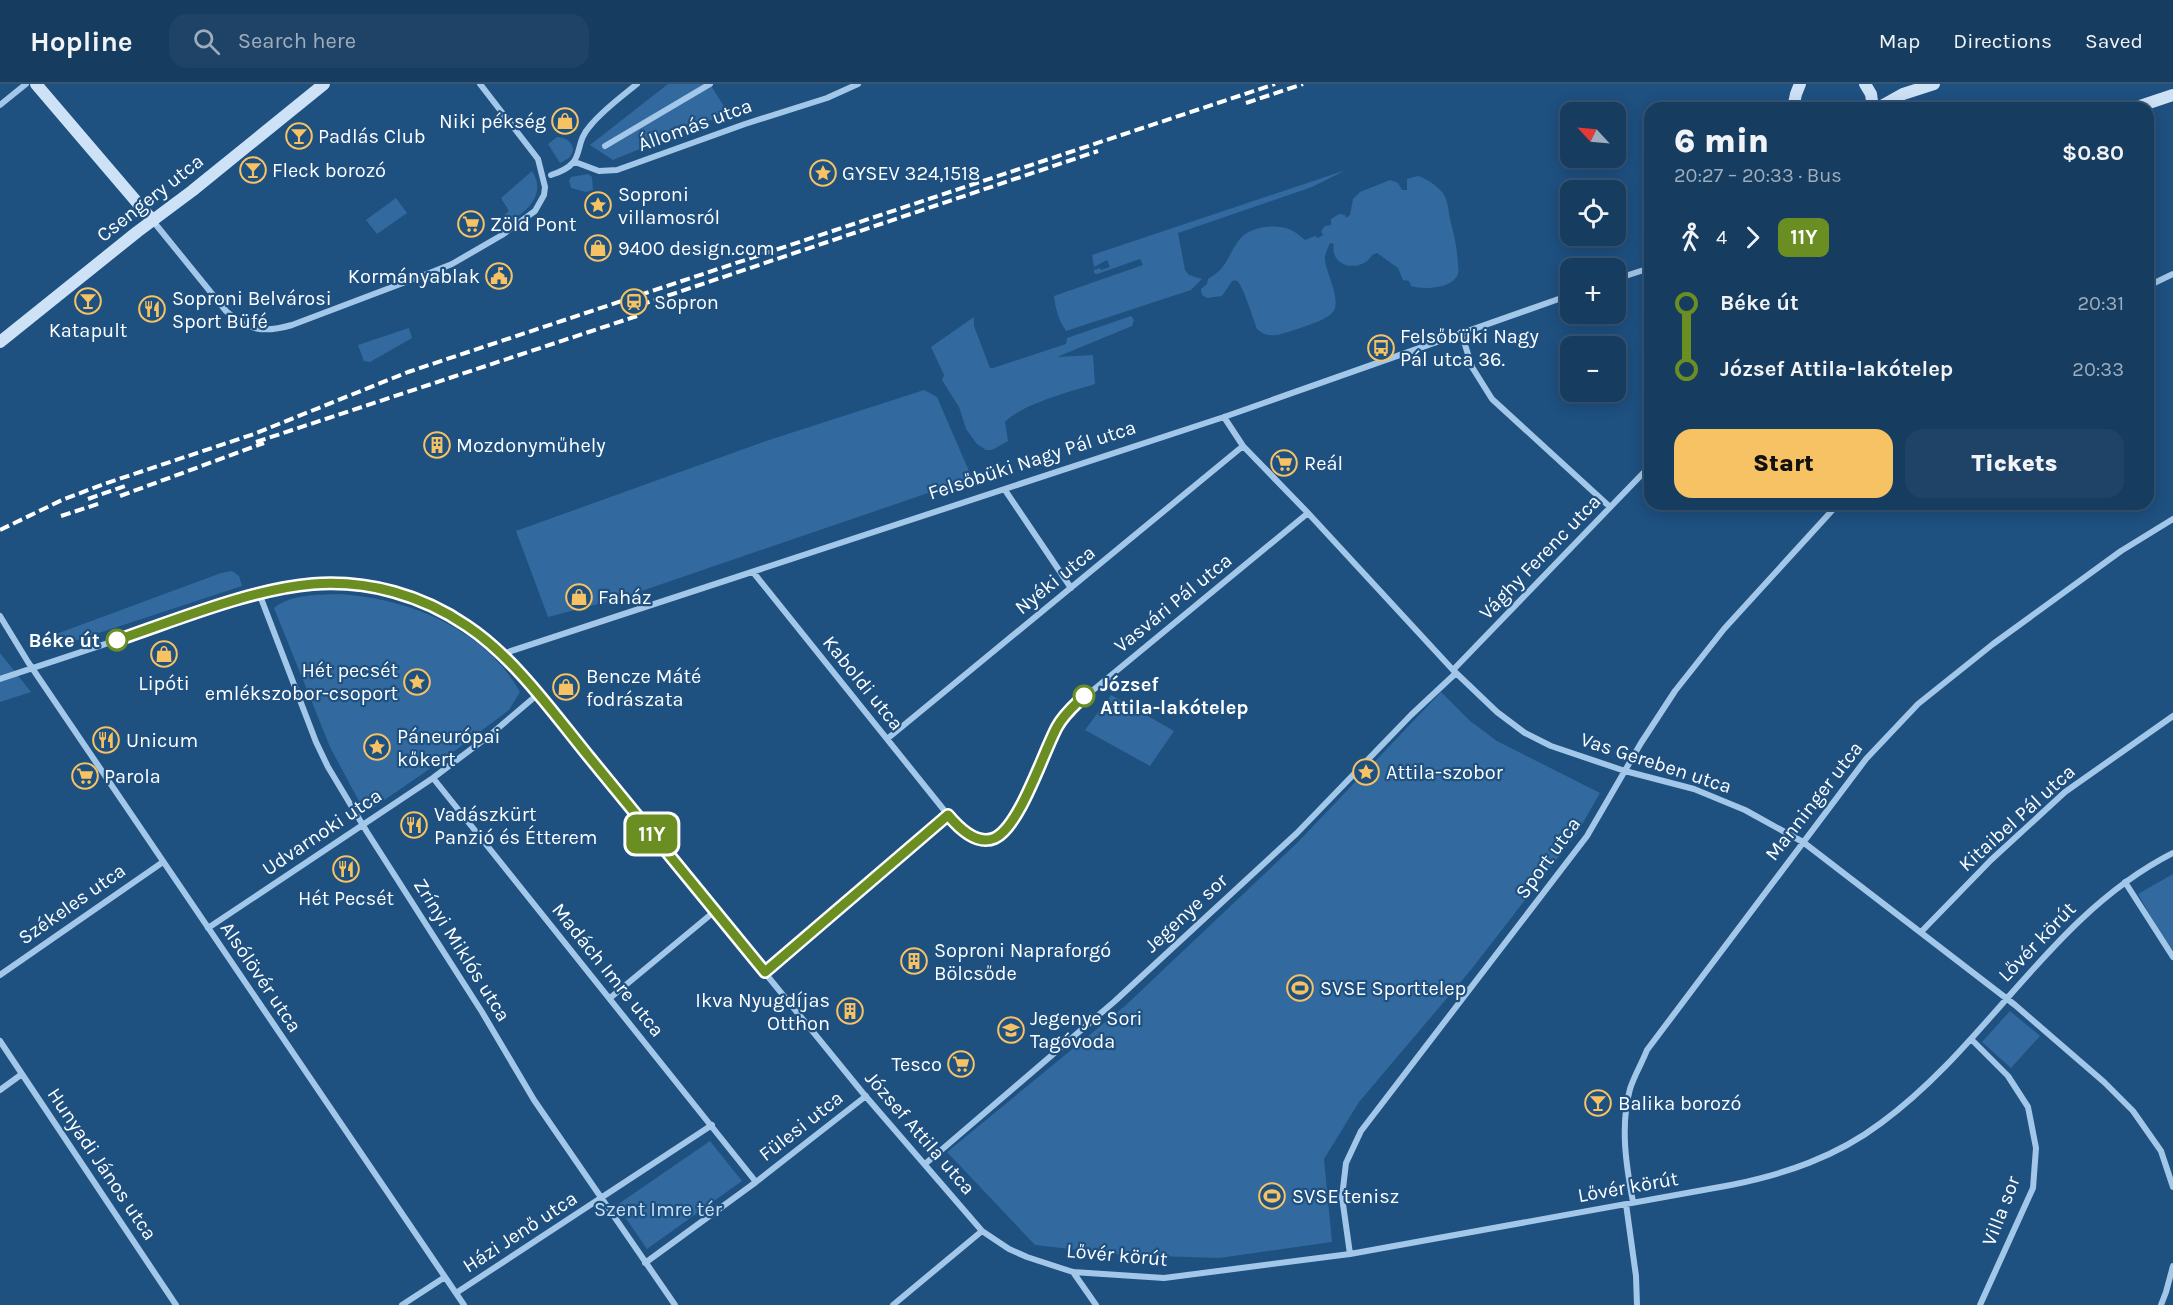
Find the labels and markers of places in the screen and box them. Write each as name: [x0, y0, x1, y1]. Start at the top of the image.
shop icon: Niki pékség: [550, 106, 580, 136]
place label: Niki pékség: [439, 110, 546, 133]
bar icon: Padlás Club: [284, 121, 314, 151]
place label: Padlás Club: [318, 125, 426, 148]
bar icon: Fleck borozó: [238, 155, 268, 185]
place icon: GYSEV 324,1518: [808, 158, 838, 188]
place label: Fleck borozó: [272, 159, 386, 182]
place label: GYSEV 324,1518: [842, 162, 980, 185]
place label: Soproni villamosról: [618, 183, 720, 229]
place icon: Soproni villamosról: [583, 190, 613, 220]
supermarket icon: Zöld Pont: [456, 209, 486, 239]
place label: Zöld Pont: [490, 213, 577, 236]
shop icon: 9400 design.com: [583, 233, 613, 263]
place label: 9400 design.com: [618, 237, 775, 260]
public building icon: Kormányablak: [484, 261, 514, 291]
place label: Kormányablak: [348, 265, 480, 288]
bar icon: Katapult: [73, 286, 103, 316]
place label: Soproni Belvárosi Sport Büfé: [172, 287, 332, 333]
station icon: Sopron: [619, 287, 649, 317]
place label: Sopron: [654, 291, 719, 314]
restaurant icon: Soproni Belvárosi Sport Büfé: [137, 294, 167, 324]
place label: Katapult: [49, 319, 128, 342]
place label: Felsőbüki Nagy Pál utca 36.: [1400, 325, 1539, 371]
bus stop icon: Felsőbüki Nagy Pál utca 36.: [1366, 333, 1396, 363]
building icon: Mozdonyműhely: [422, 430, 452, 460]
place label: Mozdonyműhely: [456, 434, 606, 457]
supermarket icon: Reál: [1269, 448, 1299, 478]
place label: Reál: [1304, 452, 1343, 475]
shop icon: Faház: [564, 582, 594, 612]
place label: Faház: [598, 586, 652, 609]
place label: Béke út: [29, 629, 100, 652]
marker: Béke út: [106, 629, 128, 651]
shop icon: Lipóti: [149, 639, 179, 669]
place label: Hét pecsét emlékszobor-csoport: [205, 659, 398, 705]
place label: Bencze Máté fodrászata: [586, 665, 701, 711]
place icon: Hét pecsét emlékszobor-csoport: [402, 667, 432, 697]
place label: Lipóti: [138, 672, 190, 695]
shop icon: Bencze Máté fodrászata: [551, 672, 581, 702]
place label: József Attila-lakótelep: [1100, 673, 1248, 719]
marker: József Attila-lakótelep: [1073, 685, 1095, 707]
restaurant icon: Unicum: [91, 725, 121, 755]
place label: Páneurópai kőkert: [397, 725, 500, 771]
place label: Unicum: [126, 729, 198, 752]
place icon: Páneurópai kőkert: [362, 732, 392, 762]
place icon: Attila-szobor: [1351, 757, 1381, 787]
supermarket icon: Parola: [70, 761, 100, 791]
place label: Attila-szobor: [1386, 761, 1504, 784]
place label: Parola: [104, 765, 161, 788]
place label: Vadászkürt Panzió és Étterem: [434, 803, 598, 849]
restaurant icon: Vadászkürt Panzió és Étterem: [399, 810, 429, 840]
restaurant icon: Hét Pecsét: [331, 854, 361, 884]
place label: Hét Pecsét: [298, 887, 394, 910]
place label: Soproni Napraforgó Bölcsőde: [934, 939, 1111, 985]
building icon: Soproni Napraforgó Bölcsőde: [899, 946, 929, 976]
sports icon: SVSE Sporttelep: [1285, 973, 1315, 1003]
place label: SVSE Sporttelep: [1320, 977, 1466, 1000]
place label: Ikva Nyugdíjas Otthon: [695, 989, 830, 1035]
building icon: Ikva Nyugdíjas Otthon: [835, 996, 865, 1026]
place label: Jegenye Sori Tagóvoda: [1030, 1007, 1143, 1053]
school or university icon: Jegenye Sori Tagóvoda: [996, 1015, 1026, 1045]
supermarket icon: Tesco: [946, 1049, 976, 1079]
place label: Tesco: [891, 1053, 942, 1076]
bar icon: Balika borozó: [1583, 1088, 1613, 1118]
place label: Balika borozó: [1618, 1092, 1741, 1115]
sports icon: SVSE tenisz: [1257, 1181, 1287, 1211]
place label: SVSE tenisz: [1292, 1185, 1399, 1208]

